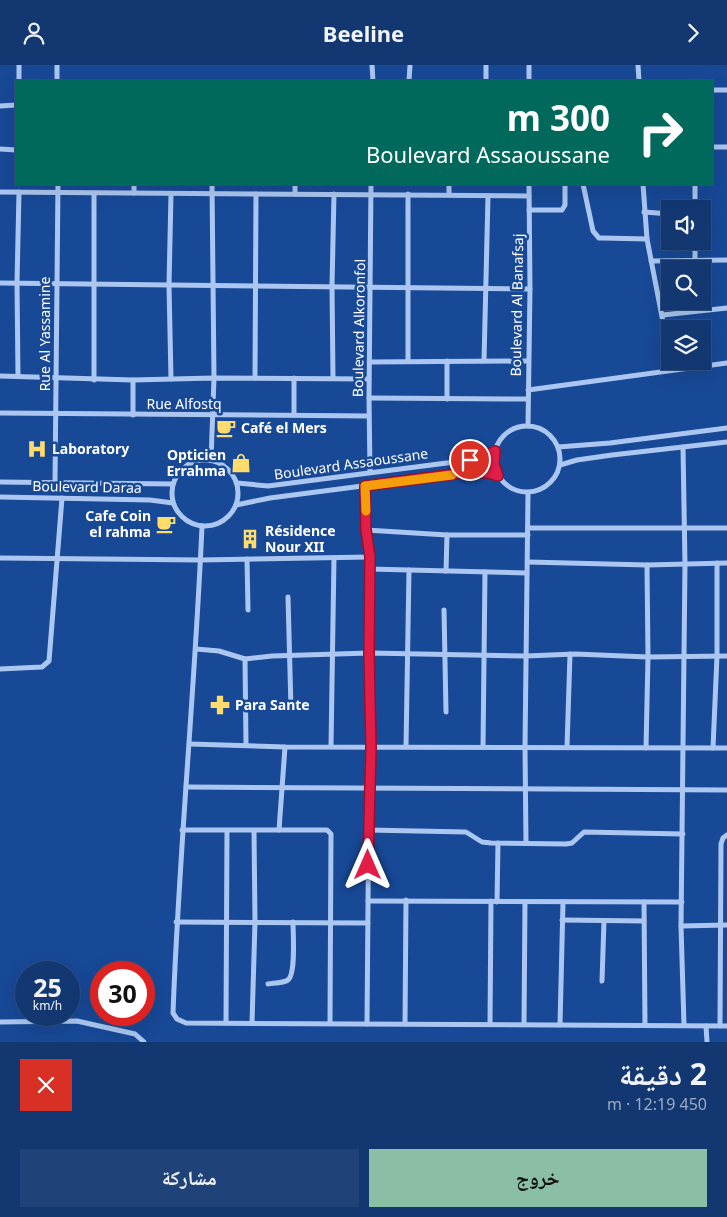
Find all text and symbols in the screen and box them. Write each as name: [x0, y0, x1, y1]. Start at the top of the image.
text: Beeline: [323, 18, 404, 48]
icon: person: [20, 19, 48, 47]
icon: forward: [679, 19, 707, 47]
text: 300 m: [507, 94, 610, 141]
icon: right: [628, 100, 693, 165]
text: Boulevard Assaoussane: [366, 139, 610, 169]
map controls: [661, 200, 711, 370]
button: sound: [661, 200, 711, 250]
street label: Boulevard Al Banafsaj: [506, 233, 527, 377]
street label: Boulevard Alkoronfol: [348, 259, 369, 397]
button: search: [661, 260, 711, 310]
street label: Rue Al Yassamine: [35, 277, 54, 391]
button: layers: [661, 320, 711, 370]
street label: Rue Alfostq: [146, 394, 222, 413]
cafe icon: Café el Mers: [215, 417, 237, 439]
place label: Café el Mers: [241, 418, 327, 437]
hospital icon: Laboratory: [26, 438, 48, 460]
place label: Laboratory: [52, 439, 129, 458]
pin: [449, 439, 491, 481]
street label: Boulevard Assaoussane: [273, 443, 429, 484]
place label: Opticien Errahma: [166, 445, 226, 480]
icon: arrive: [456, 446, 484, 474]
shop icon: Opticien Errahma: [230, 452, 252, 474]
street label: Boulevard Daraa: [32, 476, 142, 497]
place label: Cafe Coin el rahma: [85, 506, 151, 541]
cafe icon: Cafe Coin el rahma: [155, 513, 177, 535]
place label: Résidence Nour XII: [265, 521, 336, 556]
building icon: Résidence Nour XII: [239, 528, 261, 550]
pharmacy icon: Para Sante: [209, 694, 231, 716]
place label: Para Sante: [235, 695, 310, 714]
position arrow: [341, 838, 393, 890]
speed limit sign: 30: [90, 961, 155, 1026]
text: 25: [33, 970, 62, 1004]
text: km/h: [33, 997, 62, 1014]
text: 2 دقيقة: [619, 1053, 707, 1094]
button: close: [20, 1059, 72, 1111]
text: 450 m · 12:19: [607, 1093, 707, 1115]
button: مشاركة: [20, 1149, 359, 1207]
button: خروج: [369, 1149, 707, 1207]

